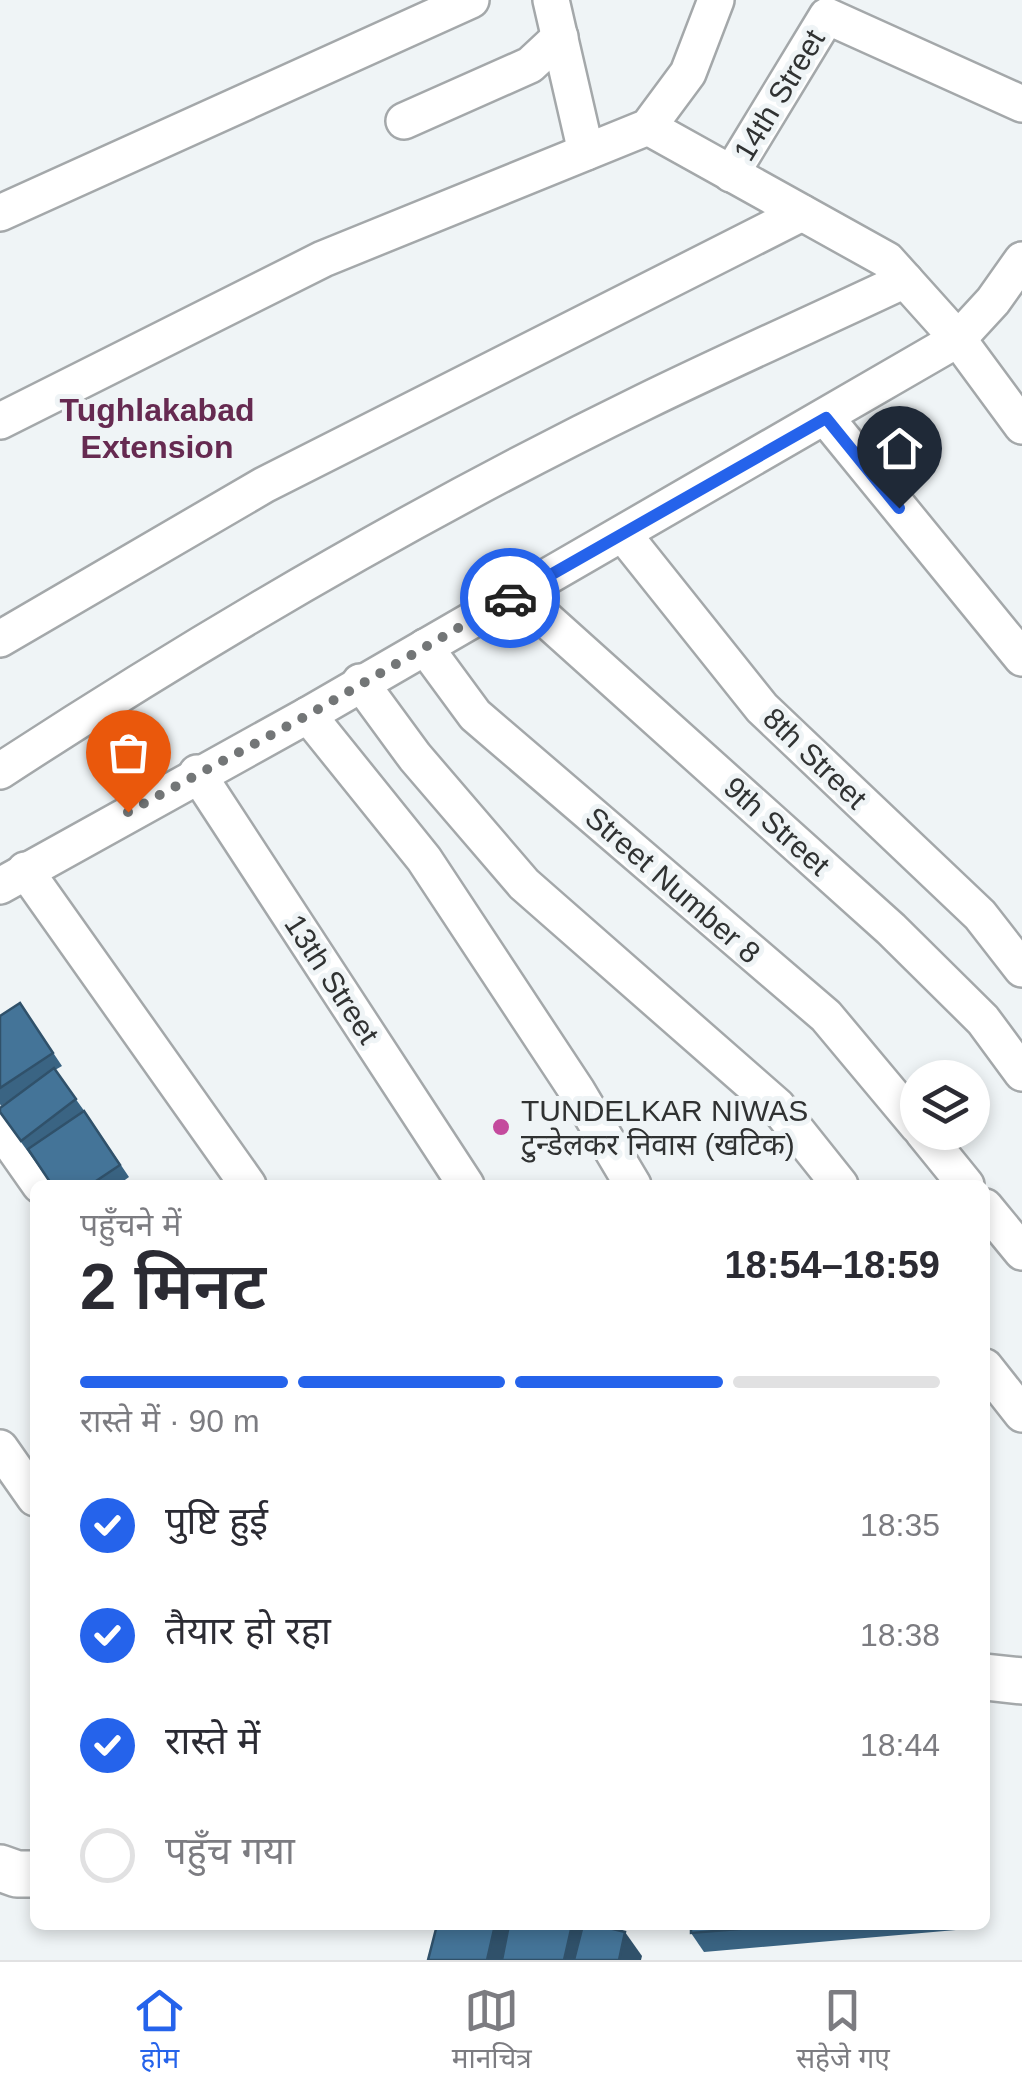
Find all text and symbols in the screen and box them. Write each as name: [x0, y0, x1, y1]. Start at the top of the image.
street label: 14th Street: [727, 23, 831, 166]
district label: Tughlakabad Extension: [60, 392, 254, 465]
pin: [857, 406, 942, 509]
icon: home: [872, 421, 927, 476]
courier: [460, 548, 560, 648]
icon: car: [483, 571, 538, 626]
street label: 8th Street: [757, 701, 874, 816]
pin: [86, 710, 171, 813]
icon: bag: [101, 725, 156, 780]
street label: 9th Street: [718, 770, 837, 882]
street label: Street Number 8: [579, 800, 767, 970]
street label: 13th Street: [278, 908, 386, 1050]
map controls: [900, 1060, 990, 1150]
button: layers: [900, 1060, 990, 1150]
place label: TUNDELKAR NIWAS टुन्डेलकर निवास (खटिक): [521, 1094, 808, 1163]
marker: TUNDELKAR NIWAS टुन्डेलकर निवास (खटिक): [490, 1116, 512, 1138]
text: पहुँचने में: [80, 1207, 181, 1243]
text: 18:54–18:59: [724, 1244, 940, 1286]
text: 2 मिनट: [80, 1250, 266, 1323]
text: रास्ते में · 90 m: [80, 1403, 260, 1439]
icon: check: [80, 1498, 135, 1553]
text: पुष्टि हुई: [165, 1500, 268, 1542]
text: 18:35: [860, 1507, 940, 1543]
icon: check: [80, 1608, 135, 1663]
text: तैयार हो रहा: [165, 1610, 331, 1652]
text: 18:38: [860, 1617, 940, 1653]
icon: check: [80, 1718, 135, 1773]
text: रास्ते में: [165, 1720, 260, 1762]
text: 18:44: [860, 1727, 940, 1763]
text: पहुँच गया: [165, 1830, 295, 1872]
tab: होम: [132, 1983, 187, 2079]
tab: मानचित्र: [452, 1983, 532, 2079]
tab: सहेजे गए: [796, 1983, 890, 2079]

